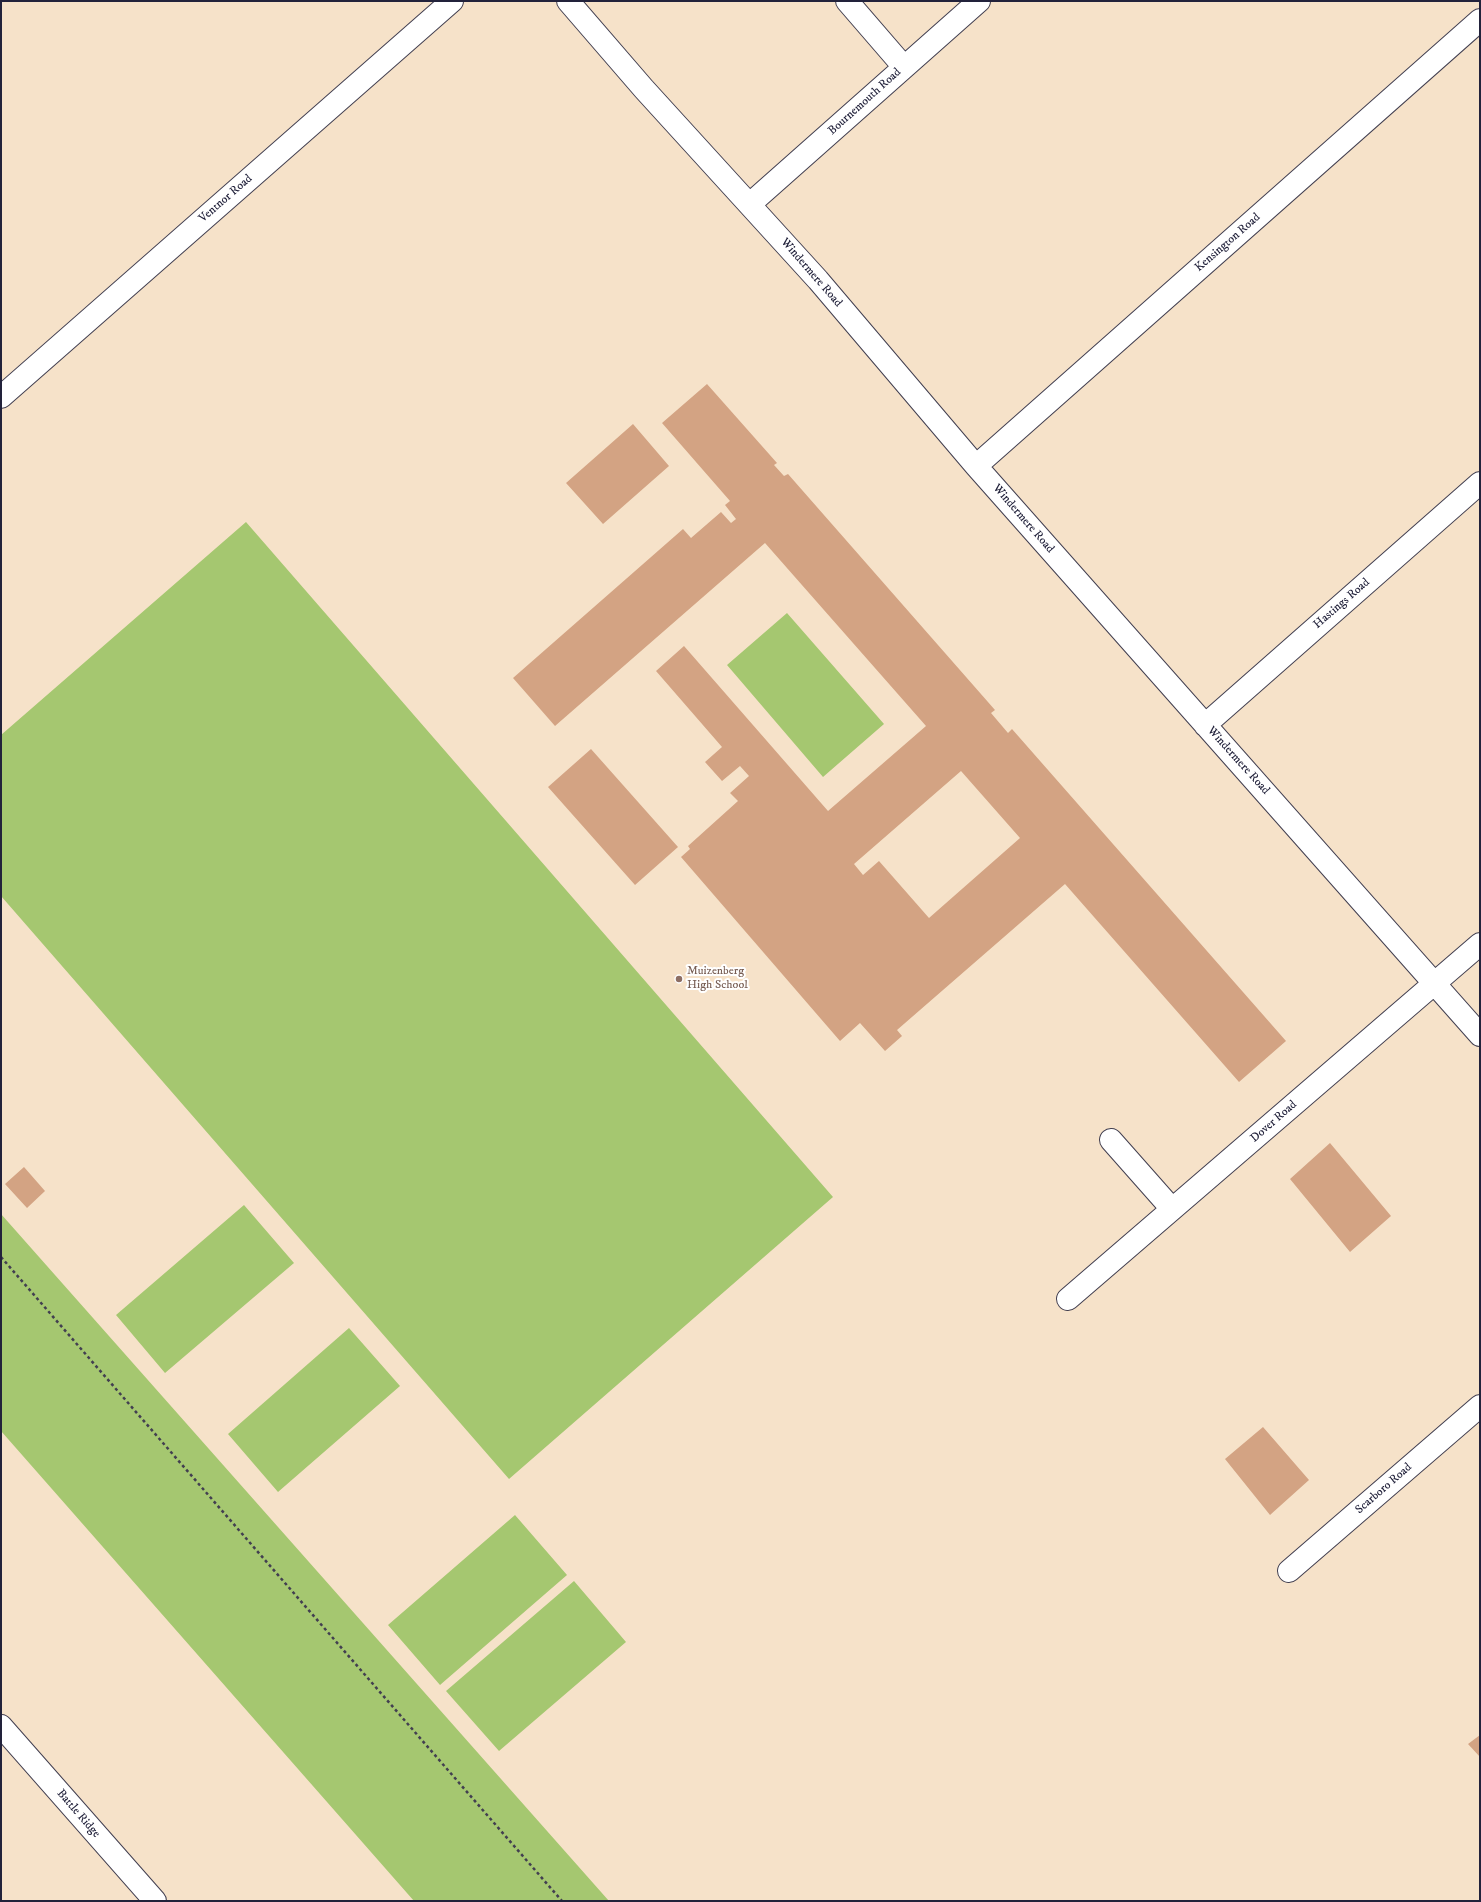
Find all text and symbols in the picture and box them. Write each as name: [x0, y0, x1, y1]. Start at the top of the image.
street label: Bournemouth Road: [826, 66, 904, 138]
street label: Ventnor Road: [196, 172, 256, 226]
street label: Kensington Road: [1192, 211, 1264, 275]
street label: Windermere Road: [777, 236, 845, 310]
street label: Windermere Road: [989, 482, 1057, 556]
street label: Hastings Road: [1311, 576, 1373, 632]
street label: Windermere Road: [1204, 724, 1272, 798]
place label: Muizenberg High School: [687, 965, 748, 993]
marker: Muizenberg High School: [674, 974, 684, 984]
street label: Dover Road: [1248, 1098, 1300, 1146]
street label: Scarboro Road: [1353, 1461, 1415, 1517]
street label: Battle Ridge: [53, 1787, 103, 1841]

